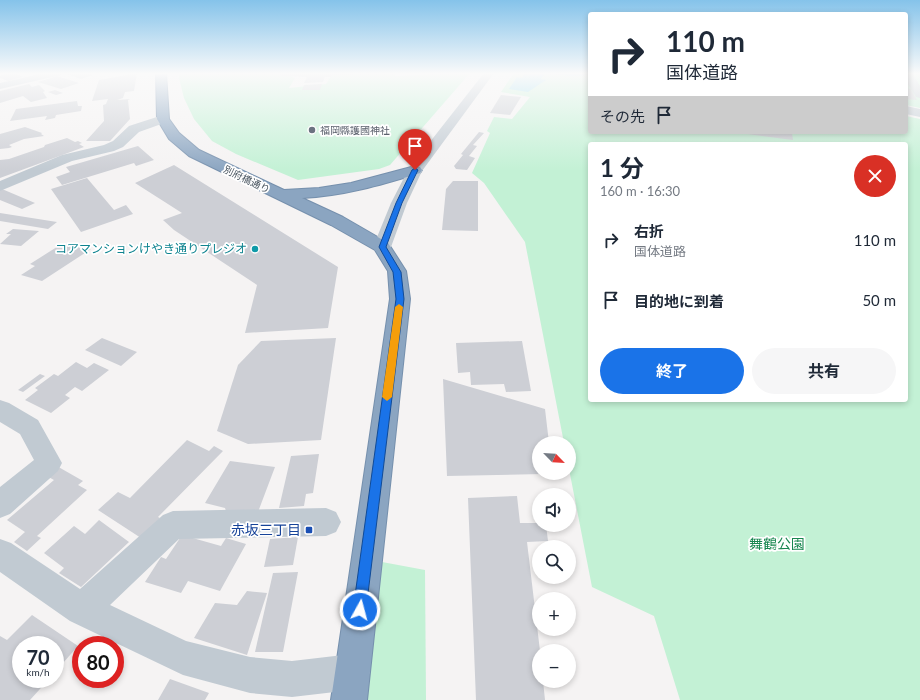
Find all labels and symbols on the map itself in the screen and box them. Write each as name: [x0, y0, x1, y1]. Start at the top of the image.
place label: 福岡縣護國神社: [320, 124, 390, 136]
marker: 福岡縣護國神社: [307, 125, 317, 135]
pin: [398, 129, 432, 170]
street label: 別府橋通り: [222, 163, 272, 195]
place label: コアマンションけやき通りプレジオ: [55, 241, 247, 256]
marker: コアマンションけやき通りプレジオ: [250, 244, 260, 254]
north arrow: [532, 436, 576, 480]
place label: 赤坂三丁目: [231, 521, 301, 538]
marker: 赤坂三丁目: [304, 525, 314, 535]
park label: 舞鶴公園: [749, 535, 805, 552]
position arrow: [339, 589, 381, 631]
speed limit sign: 80: [72, 636, 124, 688]

